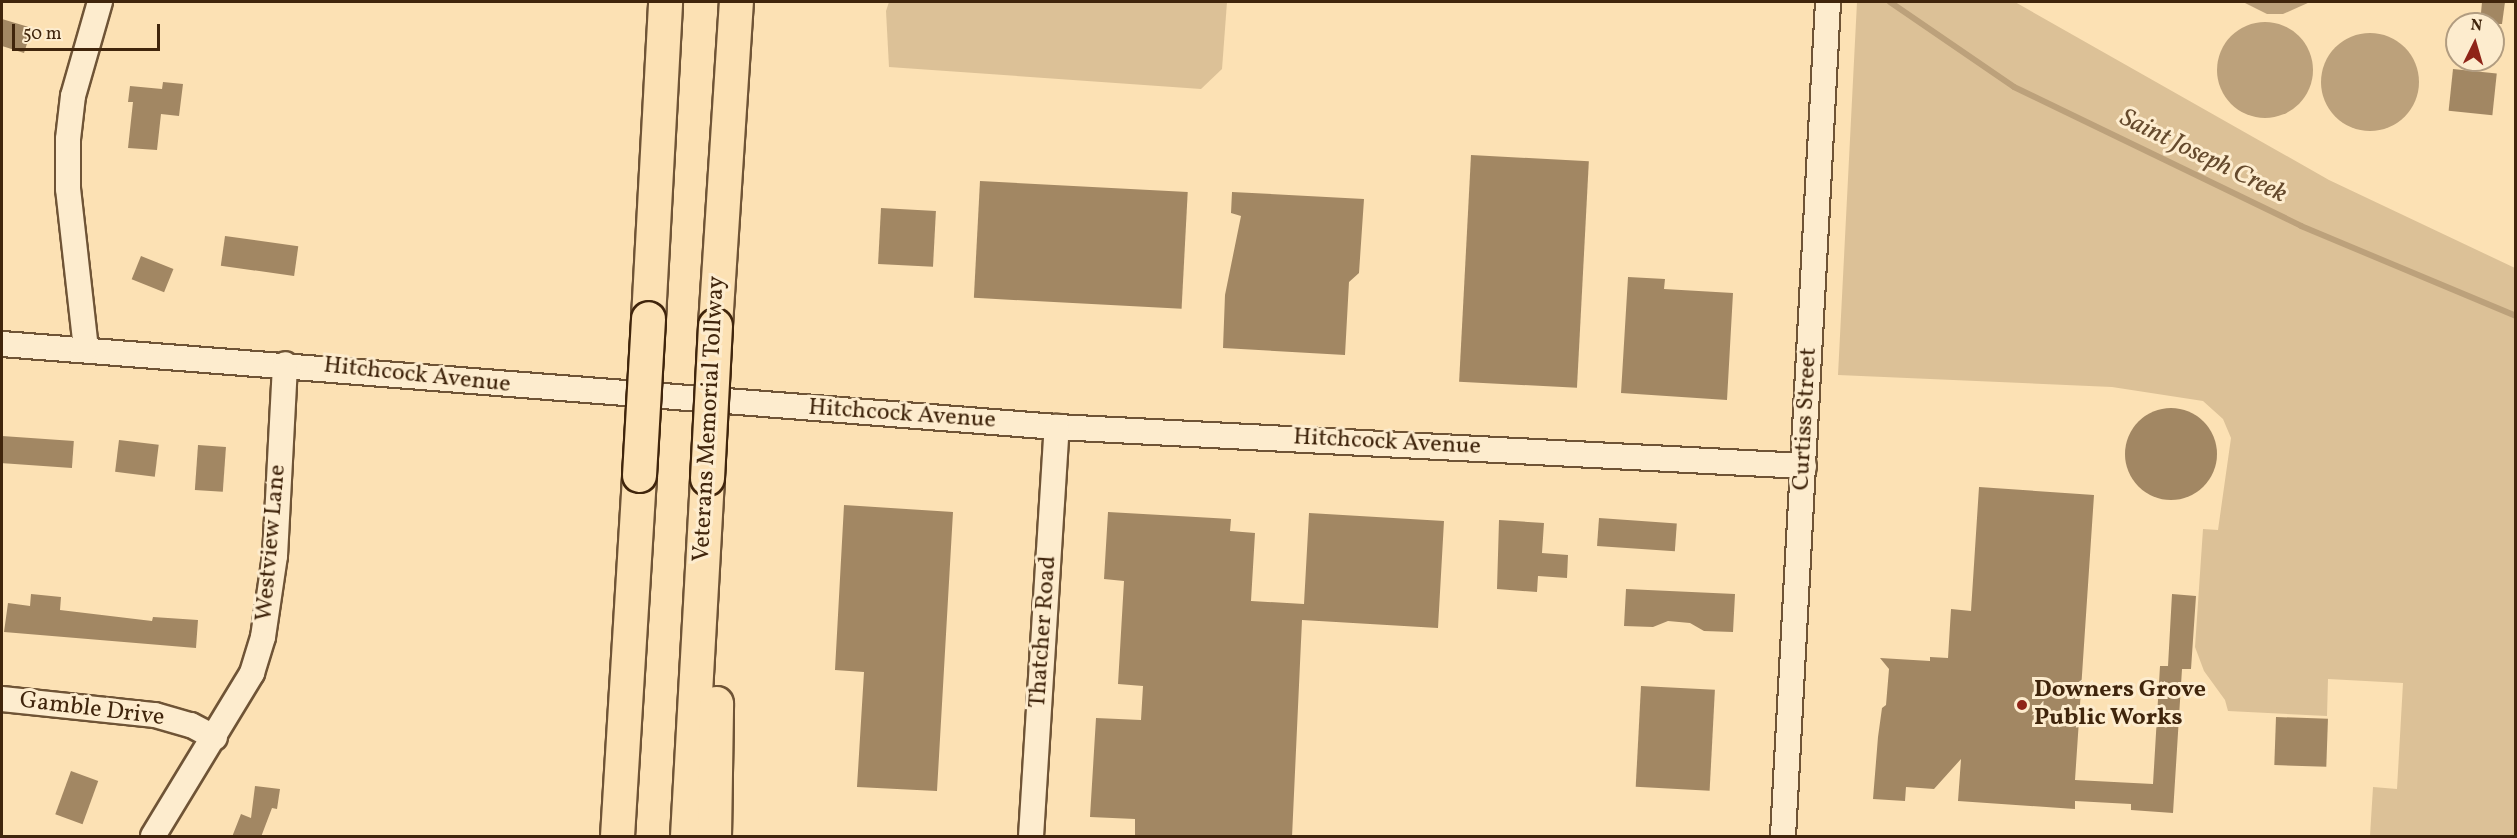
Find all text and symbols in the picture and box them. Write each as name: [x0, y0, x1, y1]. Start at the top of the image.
scale bar: [15, 12, 164, 50]
north arrow: [2445, 12, 2505, 72]
text: N: [2470, 15, 2483, 38]
text: 50 m: [23, 22, 62, 47]
water label: Saint Joseph Creek: [2114, 103, 2292, 211]
street label: Veterans Memorial Tollway: [688, 275, 732, 563]
street label: Curtiss Street: [1788, 347, 1824, 491]
street label: Hitchcock Avenue: [322, 352, 512, 400]
street label: Hitchcock Avenue: [807, 394, 997, 436]
street label: Hitchcock Avenue: [1292, 424, 1482, 462]
street label: Westview Lane: [251, 463, 293, 623]
street label: Thatcher Road: [1024, 555, 1064, 709]
place label: Downers Grove Public Works: [2034, 677, 2206, 733]
street label: Gamble Drive: [18, 687, 166, 733]
marker: Downers Grove Public Works: [2015, 698, 2029, 712]

